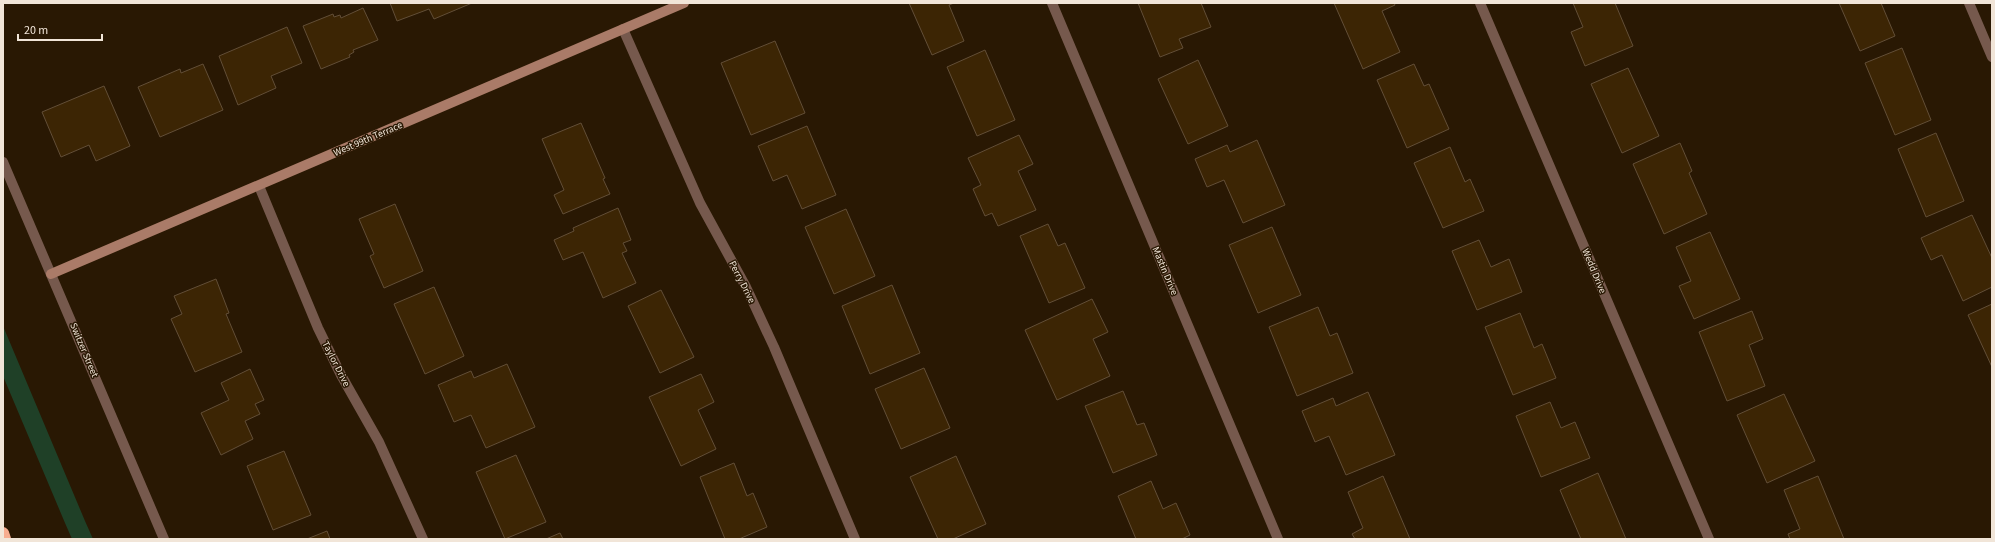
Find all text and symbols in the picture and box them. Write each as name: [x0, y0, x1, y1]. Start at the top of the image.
scale bar: [18, 16, 102, 42]
text: 20 m: [24, 22, 48, 39]
street label: West 99th Terrace: [331, 118, 405, 160]
street label: Mastin Drive: [1149, 245, 1181, 297]
street label: Wedd Drive: [1578, 246, 1610, 296]
street label: Perry Drive: [725, 258, 759, 306]
street label: Switzer Street: [66, 321, 102, 380]
street label: Taylor Drive: [319, 339, 353, 389]

